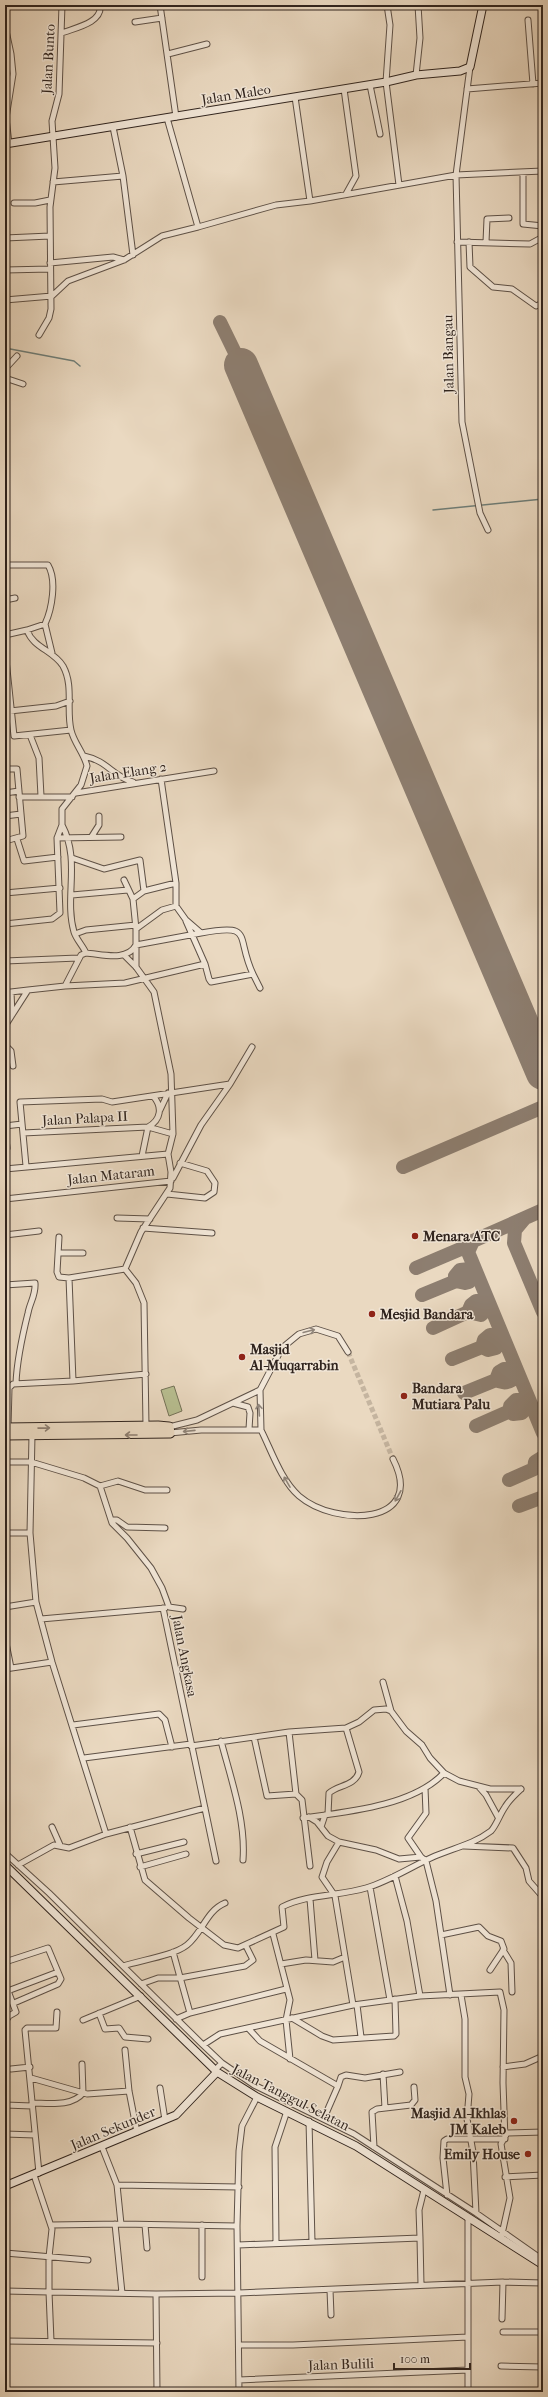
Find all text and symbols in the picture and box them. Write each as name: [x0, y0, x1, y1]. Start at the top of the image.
street label: Jalan Bunto: [38, 24, 59, 95]
street label: Jalan Maleo: [199, 81, 272, 109]
street label: Jalan Bangau: [439, 315, 458, 394]
street label: Jalan Elang 2: [87, 758, 168, 787]
street label: Jalan Palapa II: [41, 1108, 129, 1129]
street label: Jalan Mataram: [66, 1162, 156, 1189]
place label: Menara ATC: [422, 1228, 500, 1245]
marker: Menara ATC: [410, 1231, 420, 1241]
place label: Mesjid Bandara: [379, 1306, 474, 1323]
marker: Mesjid Bandara: [367, 1309, 377, 1319]
one-way arrow: [302, 1327, 315, 1334]
place label: Masjid Al-Muqarrabin: [249, 1341, 340, 1374]
marker: Masjid Al-Muqarrabin: [237, 1352, 247, 1362]
place label: Bandara Mutiara Palu: [411, 1380, 490, 1413]
marker: Bandara Mutiara Palu: [399, 1391, 409, 1401]
one-way arrow: [256, 1404, 263, 1417]
one-way arrow: [37, 1424, 50, 1432]
one-way arrow: [183, 1427, 196, 1435]
one-way arrow: [125, 1431, 138, 1439]
one-way arrow: [283, 1476, 291, 1488]
one-way arrow: [394, 1489, 402, 1501]
street label: Jalan Angkasa: [168, 1613, 201, 1699]
street label: Jalan Tanggul Selatan: [228, 2060, 352, 2134]
street label: Jalan Sekunder: [67, 2103, 158, 2154]
place label: Masjid Al-Ikhlas JM Kaleb: [410, 2105, 507, 2138]
marker: Masjid Al-Ikhlas JM Kaleb: [509, 2116, 519, 2126]
place label: Emily House: [444, 2146, 520, 2163]
marker: Emily House: [523, 2149, 533, 2159]
scale bar: [394, 2345, 470, 2371]
text: 100 m: [400, 2352, 430, 2366]
street label: Jalan Bulili: [307, 2355, 374, 2374]

